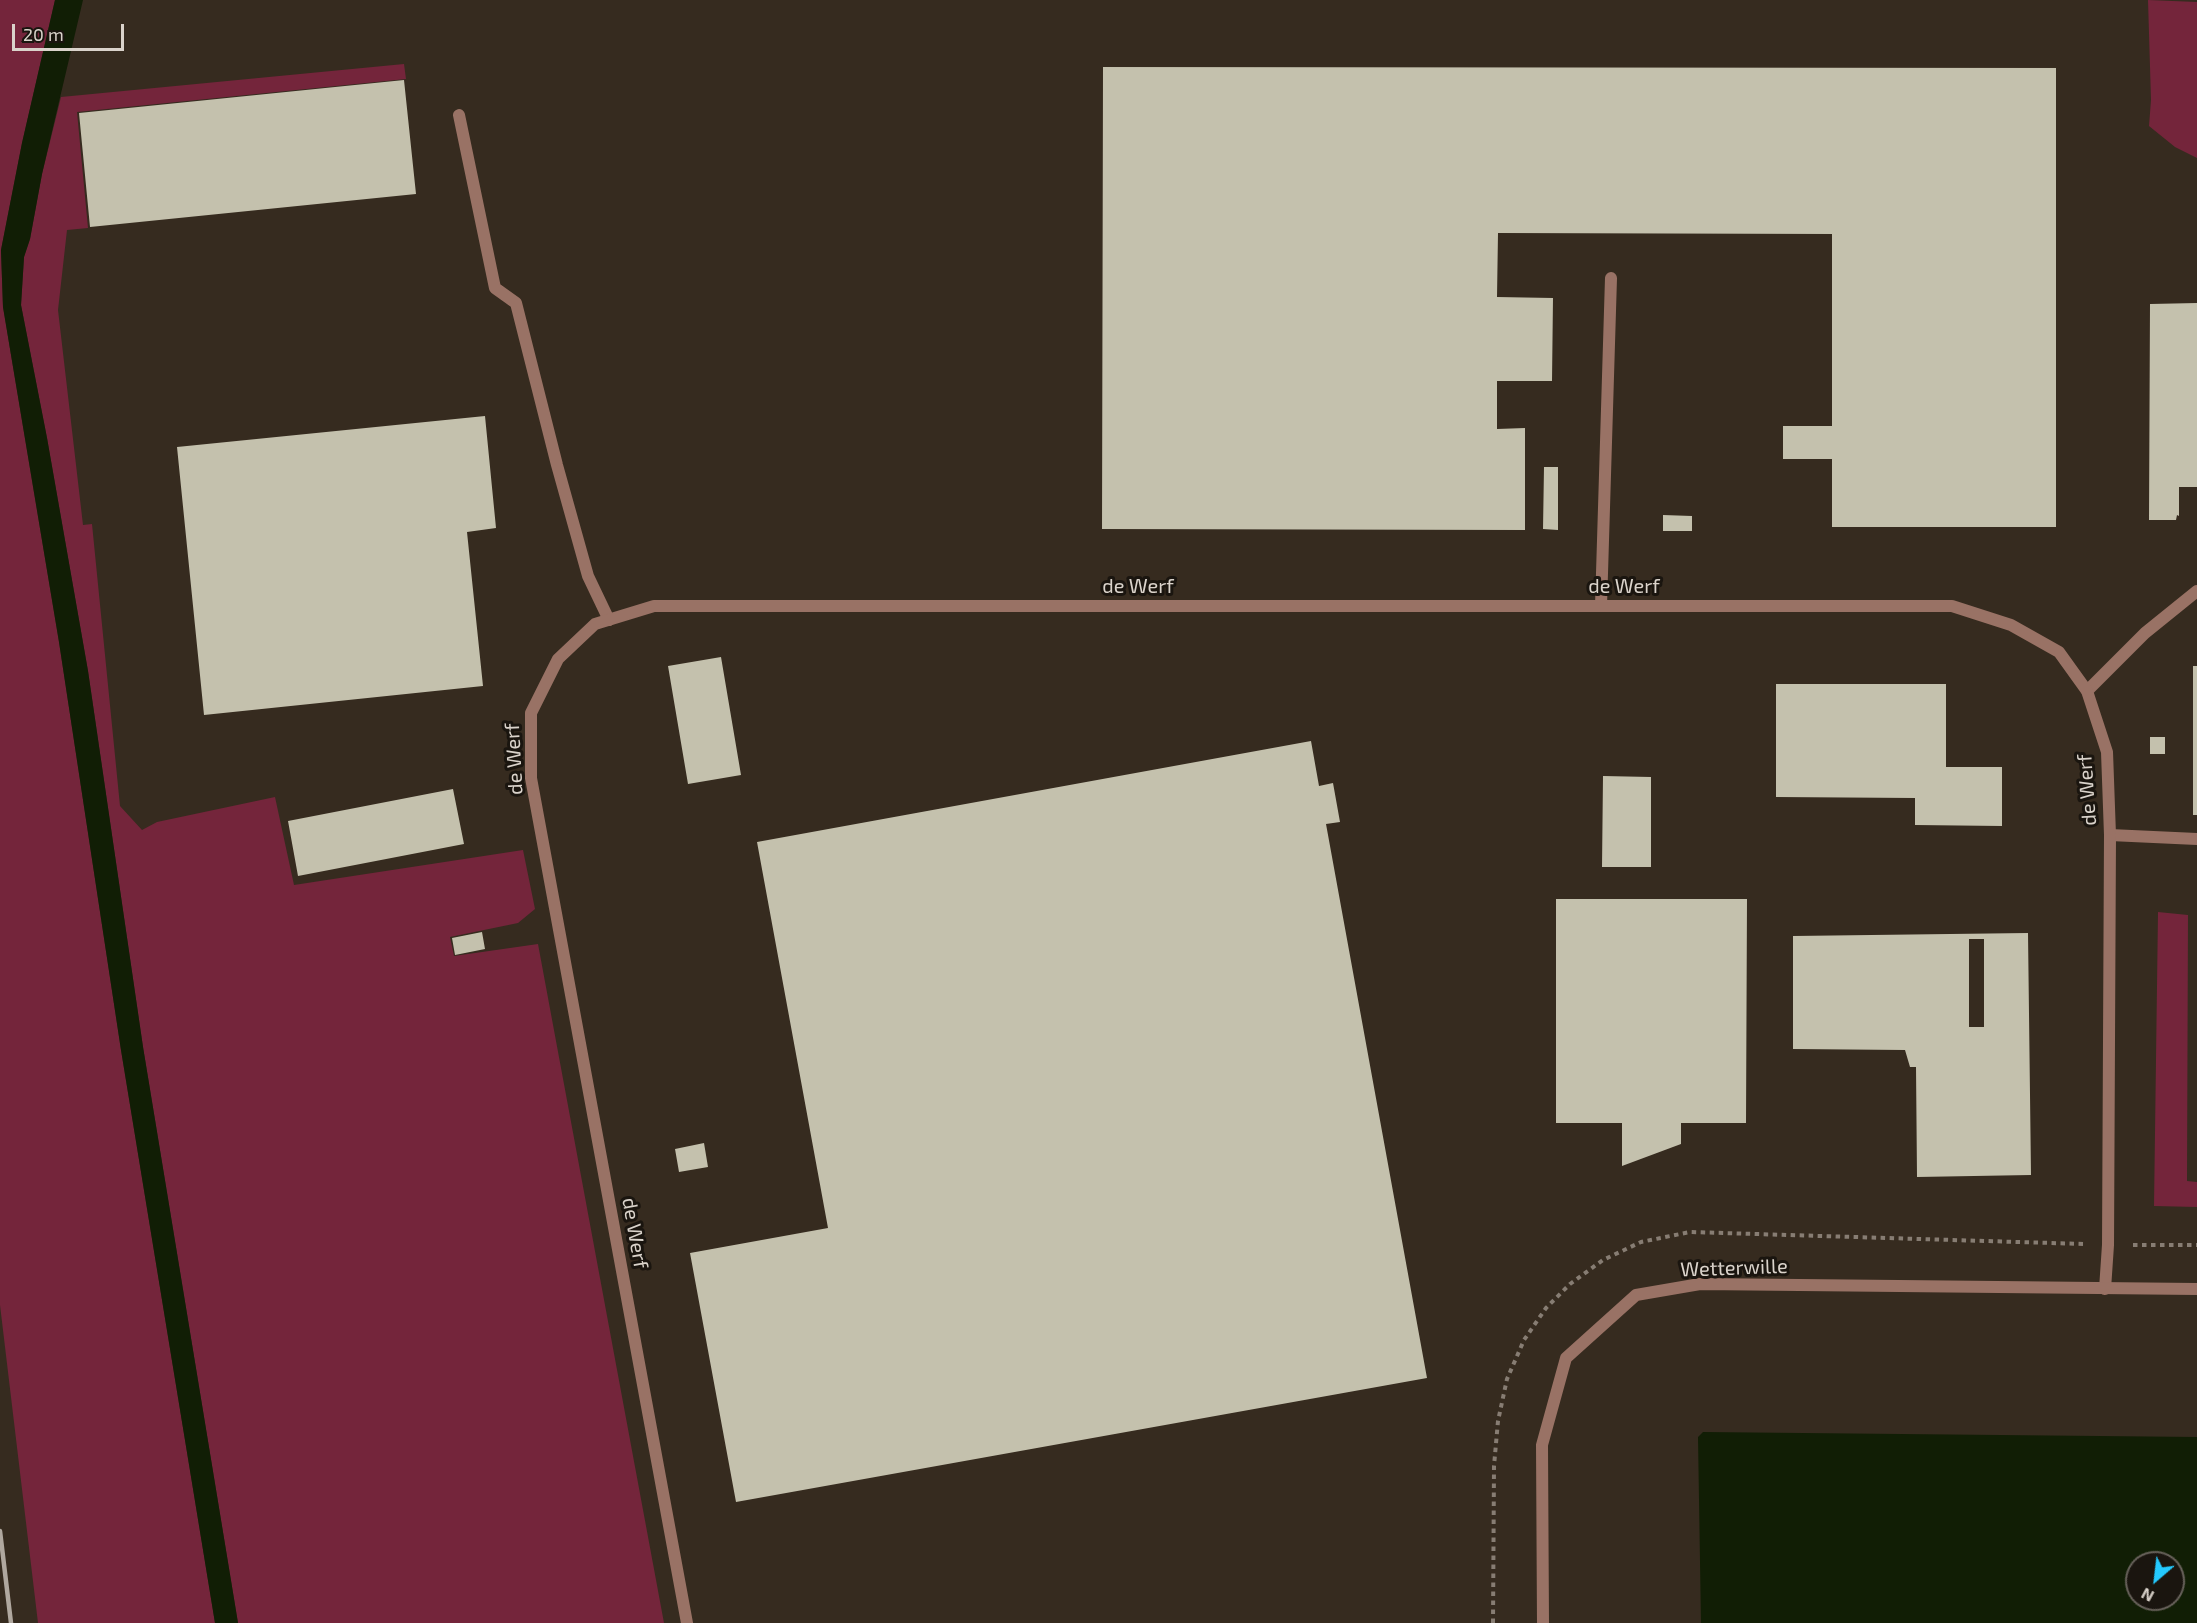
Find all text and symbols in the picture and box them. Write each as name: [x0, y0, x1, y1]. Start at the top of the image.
scale bar: [15, 12, 128, 50]
text: 20 m: [23, 23, 64, 45]
street label: de Werf: [1102, 574, 1174, 598]
street label: de Werf: [1588, 574, 1660, 598]
street label: de Werf: [500, 723, 528, 795]
street label: de Werf: [2073, 753, 2101, 827]
street label: de Werf: [617, 1196, 653, 1270]
street label: Wetterwille: [1680, 1254, 1788, 1282]
north arrow: [2125, 1551, 2185, 1611]
text: N: [2138, 1584, 2157, 1607]

